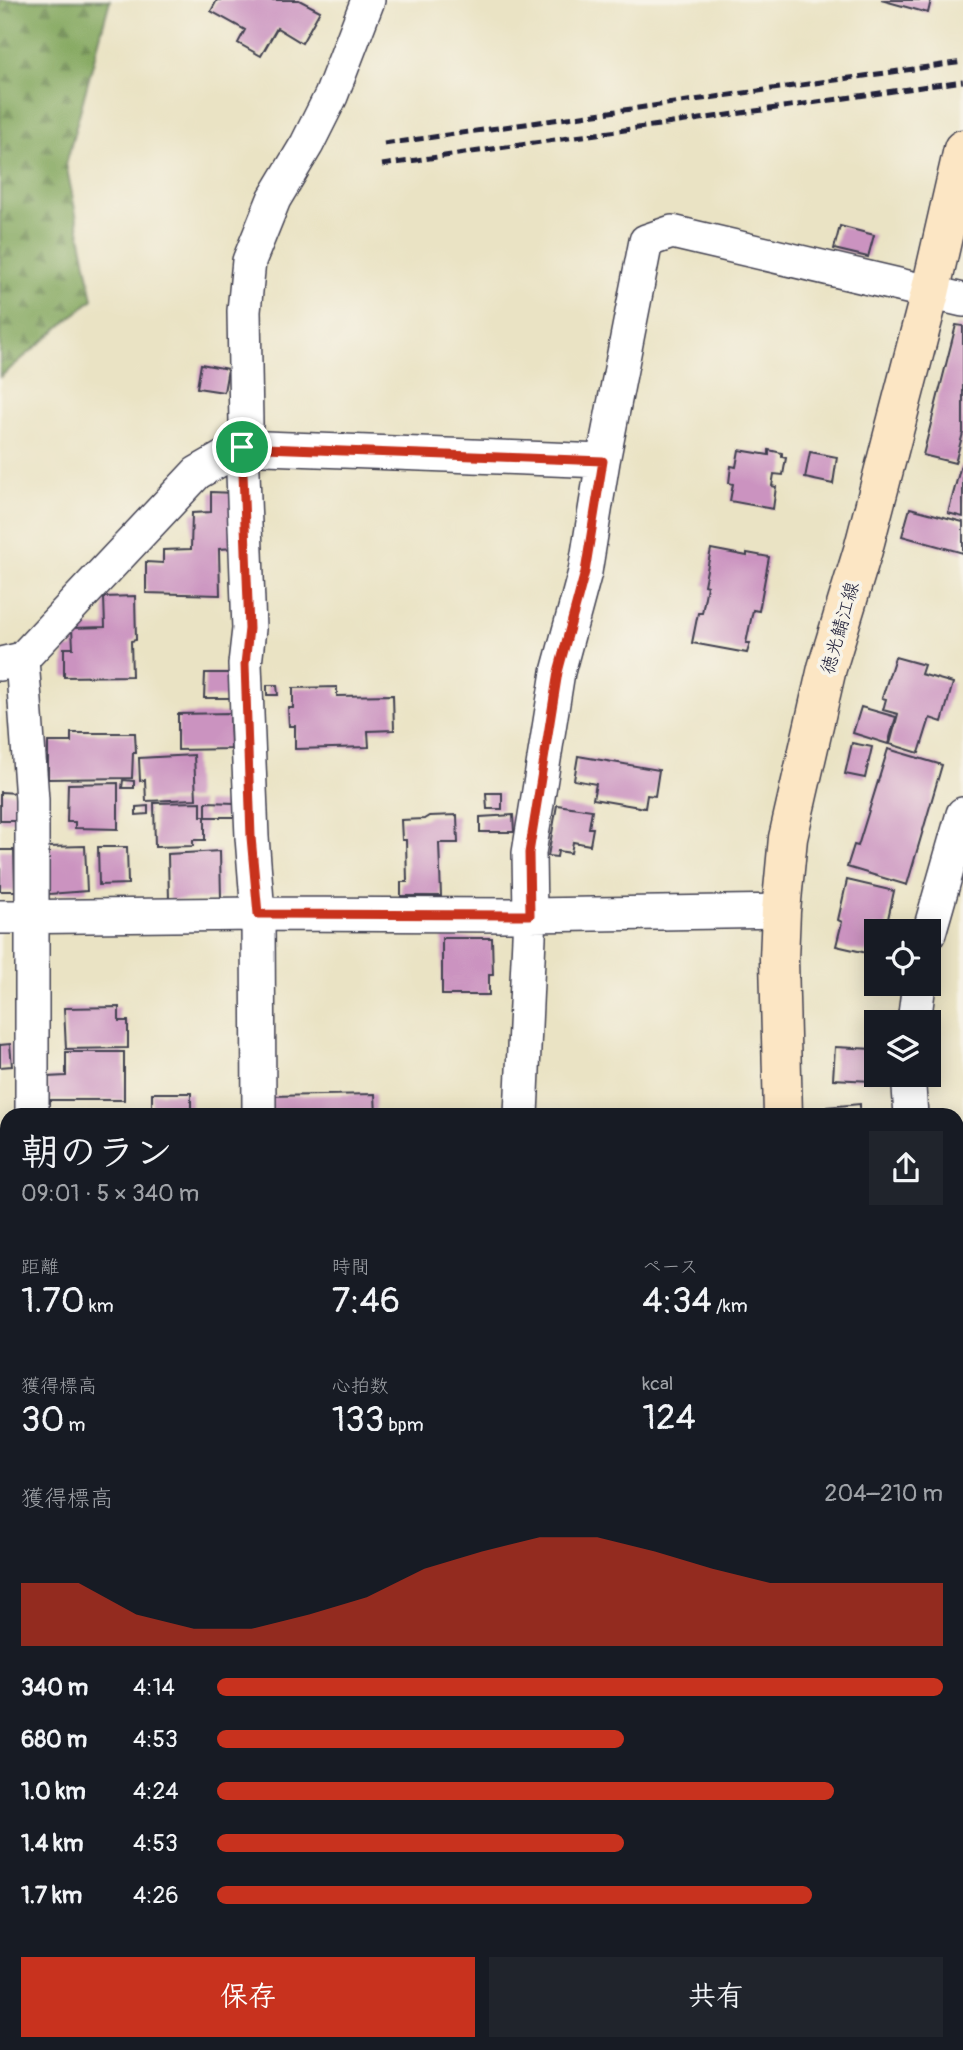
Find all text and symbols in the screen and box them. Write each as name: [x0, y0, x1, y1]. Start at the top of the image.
pin: [212, 417, 272, 477]
icon: arrive: [223, 428, 261, 466]
street label: 徳光鯖江線: [815, 579, 865, 677]
map controls: [864, 919, 941, 1087]
button: locate: [864, 919, 941, 996]
button: layers: [864, 1010, 941, 1087]
text: 朝のラン: [21, 1129, 173, 1177]
button: share: [869, 1131, 943, 1205]
text: 09:01 · 5 × 340 m: [21, 1179, 199, 1208]
text: 距離: [21, 1255, 59, 1279]
text: 時間: [332, 1255, 370, 1279]
text: ペース: [642, 1255, 698, 1279]
text: 1.70: [21, 1279, 85, 1323]
text: 7:46: [332, 1279, 400, 1323]
text: 4:34: [642, 1279, 712, 1323]
text: km: [85, 1294, 114, 1318]
text: /km: [712, 1294, 748, 1318]
text: kcal: [642, 1372, 673, 1396]
text: 獲得標高: [21, 1374, 97, 1398]
text: 心拍数: [332, 1374, 389, 1398]
text: 124: [642, 1396, 696, 1440]
text: 30: [21, 1398, 64, 1442]
text: 133: [332, 1398, 384, 1442]
text: m: [64, 1413, 85, 1437]
text: bpm: [384, 1413, 424, 1437]
text: 204–210 m: [825, 1479, 943, 1508]
text: 獲得標高: [21, 1484, 113, 1513]
text: 340 m: [21, 1673, 88, 1702]
text: 4:14: [133, 1673, 175, 1702]
text: 680 m: [21, 1725, 87, 1754]
text: 4:53: [133, 1725, 178, 1754]
text: 1.0 km: [21, 1777, 86, 1806]
text: 4:24: [133, 1777, 179, 1806]
text: 1.4 km: [21, 1829, 83, 1858]
text: 4:53: [133, 1829, 178, 1858]
text: 1.7 km: [21, 1881, 82, 1910]
text: 4:26: [133, 1881, 179, 1910]
button: 保存: [21, 1957, 475, 2037]
button: 共有: [489, 1957, 943, 2037]

